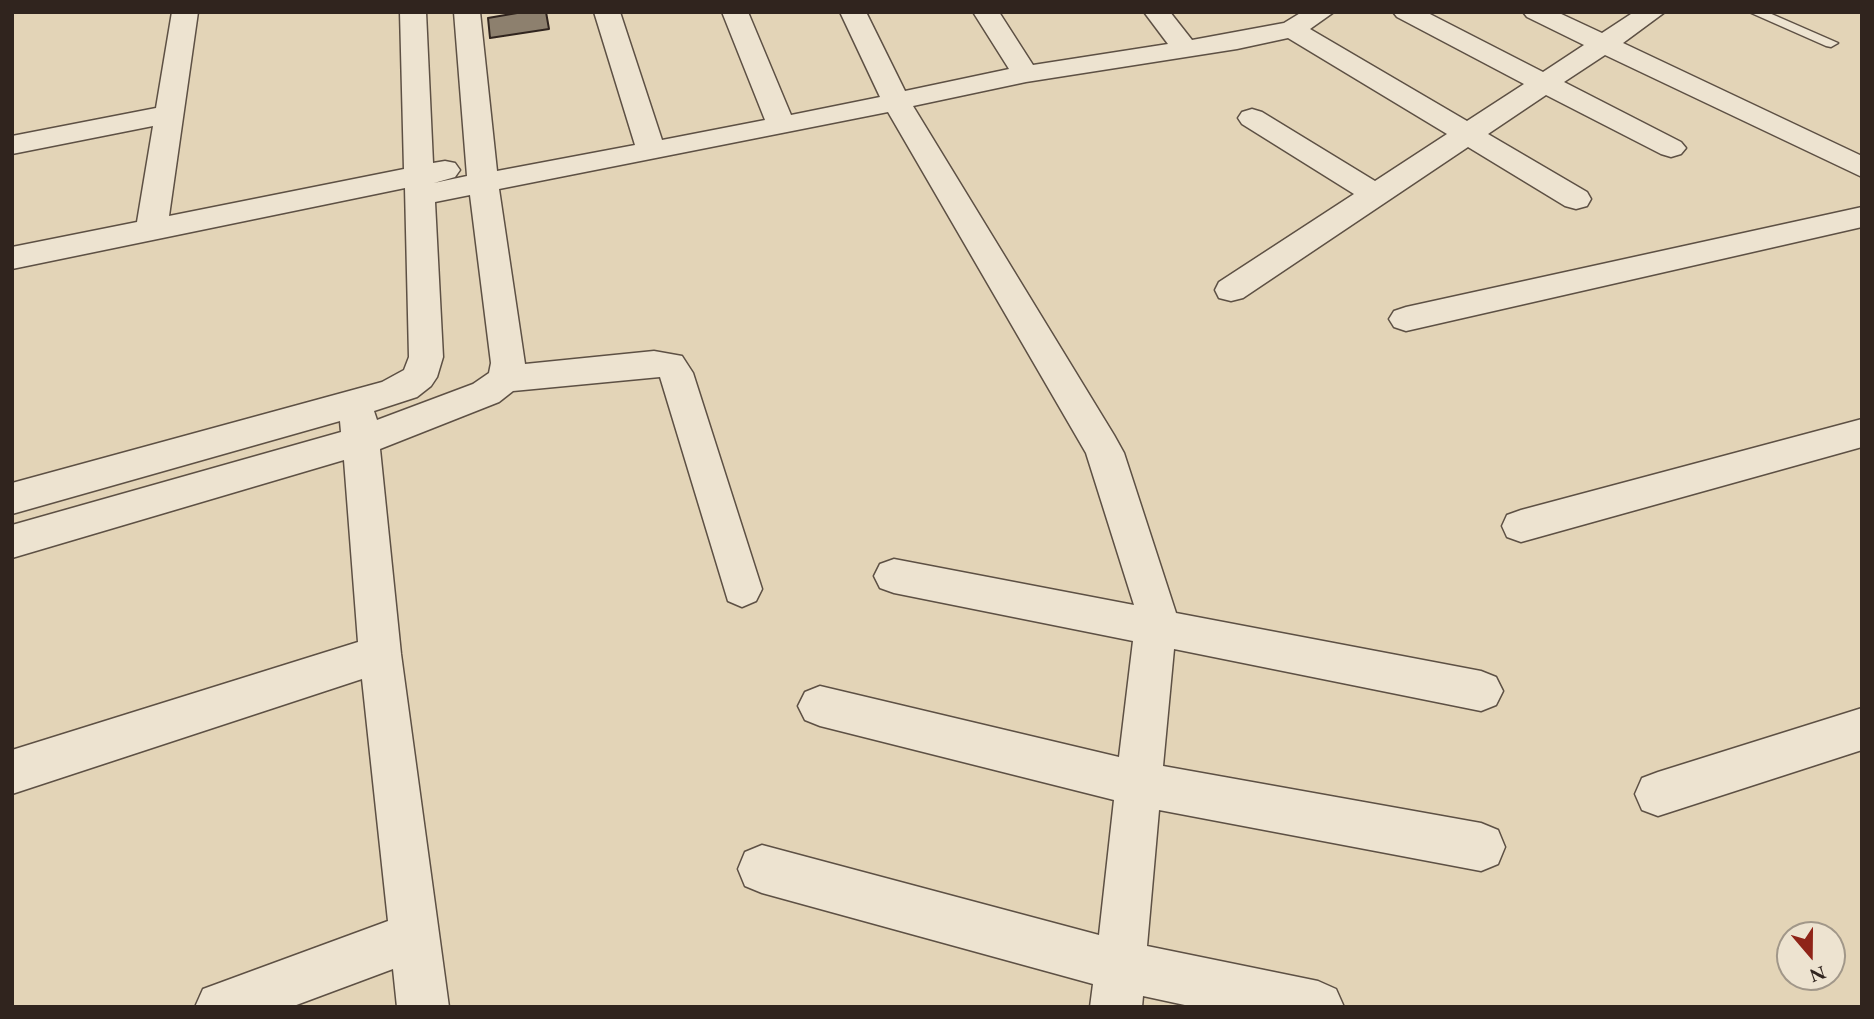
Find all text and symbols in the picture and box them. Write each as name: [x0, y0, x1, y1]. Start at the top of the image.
north arrow: [1776, 921, 1846, 991]
text: N: [1806, 960, 1829, 989]

